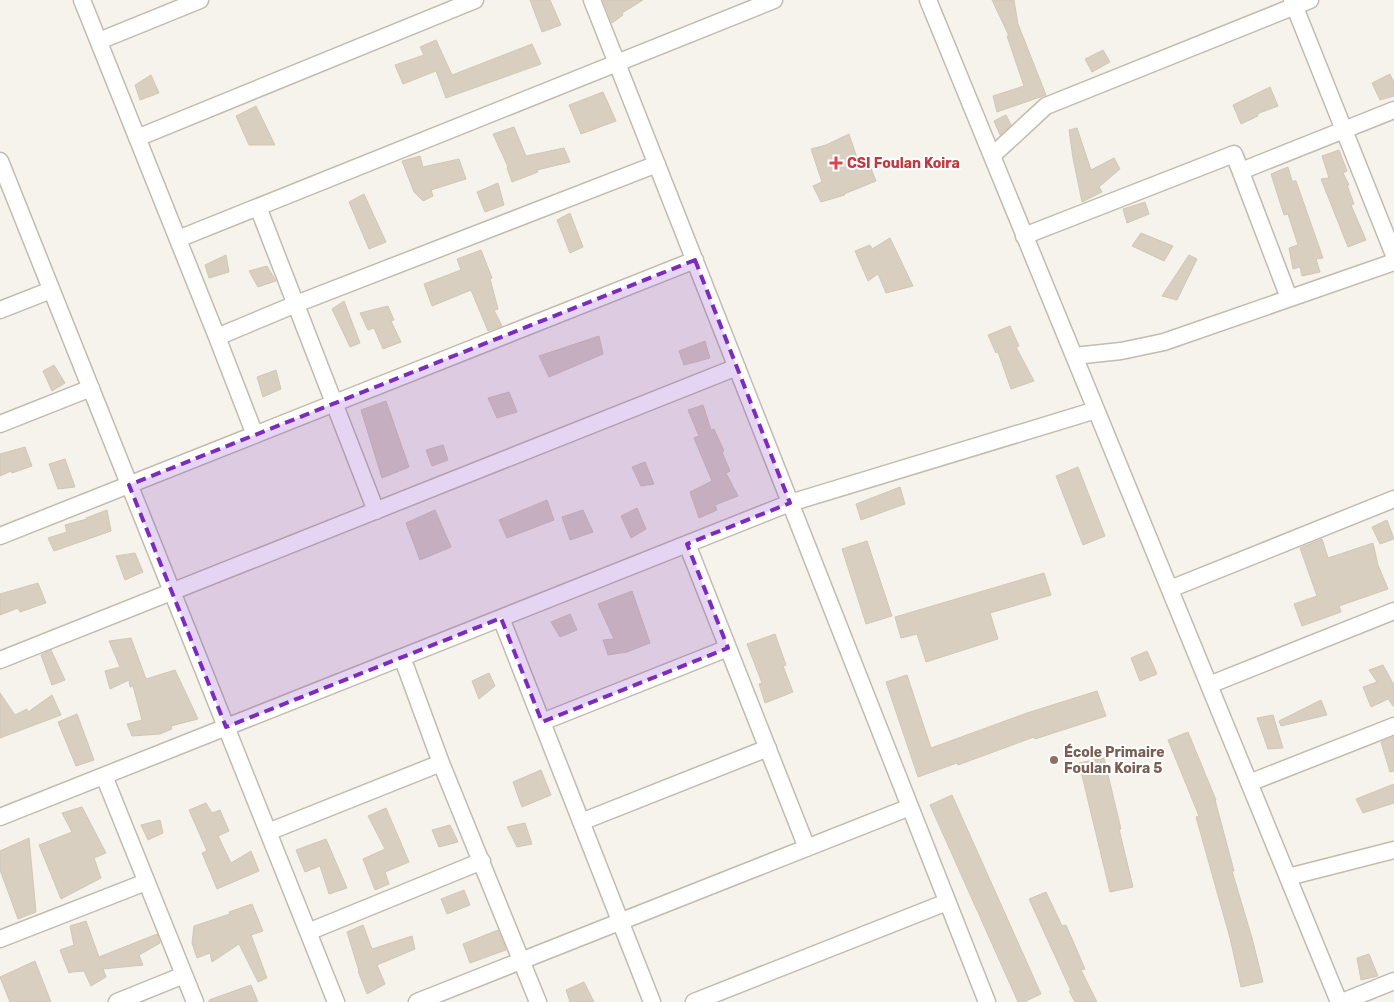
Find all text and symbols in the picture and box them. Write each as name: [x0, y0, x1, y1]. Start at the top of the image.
place label: CSI Foulan Koira: [847, 155, 960, 172]
marker: CSI Foulan Koira: [829, 156, 843, 170]
place label: École Primaire Foulan Koira 5: [1064, 743, 1165, 777]
marker: École Primaire Foulan Koira 5: [1048, 754, 1060, 766]

